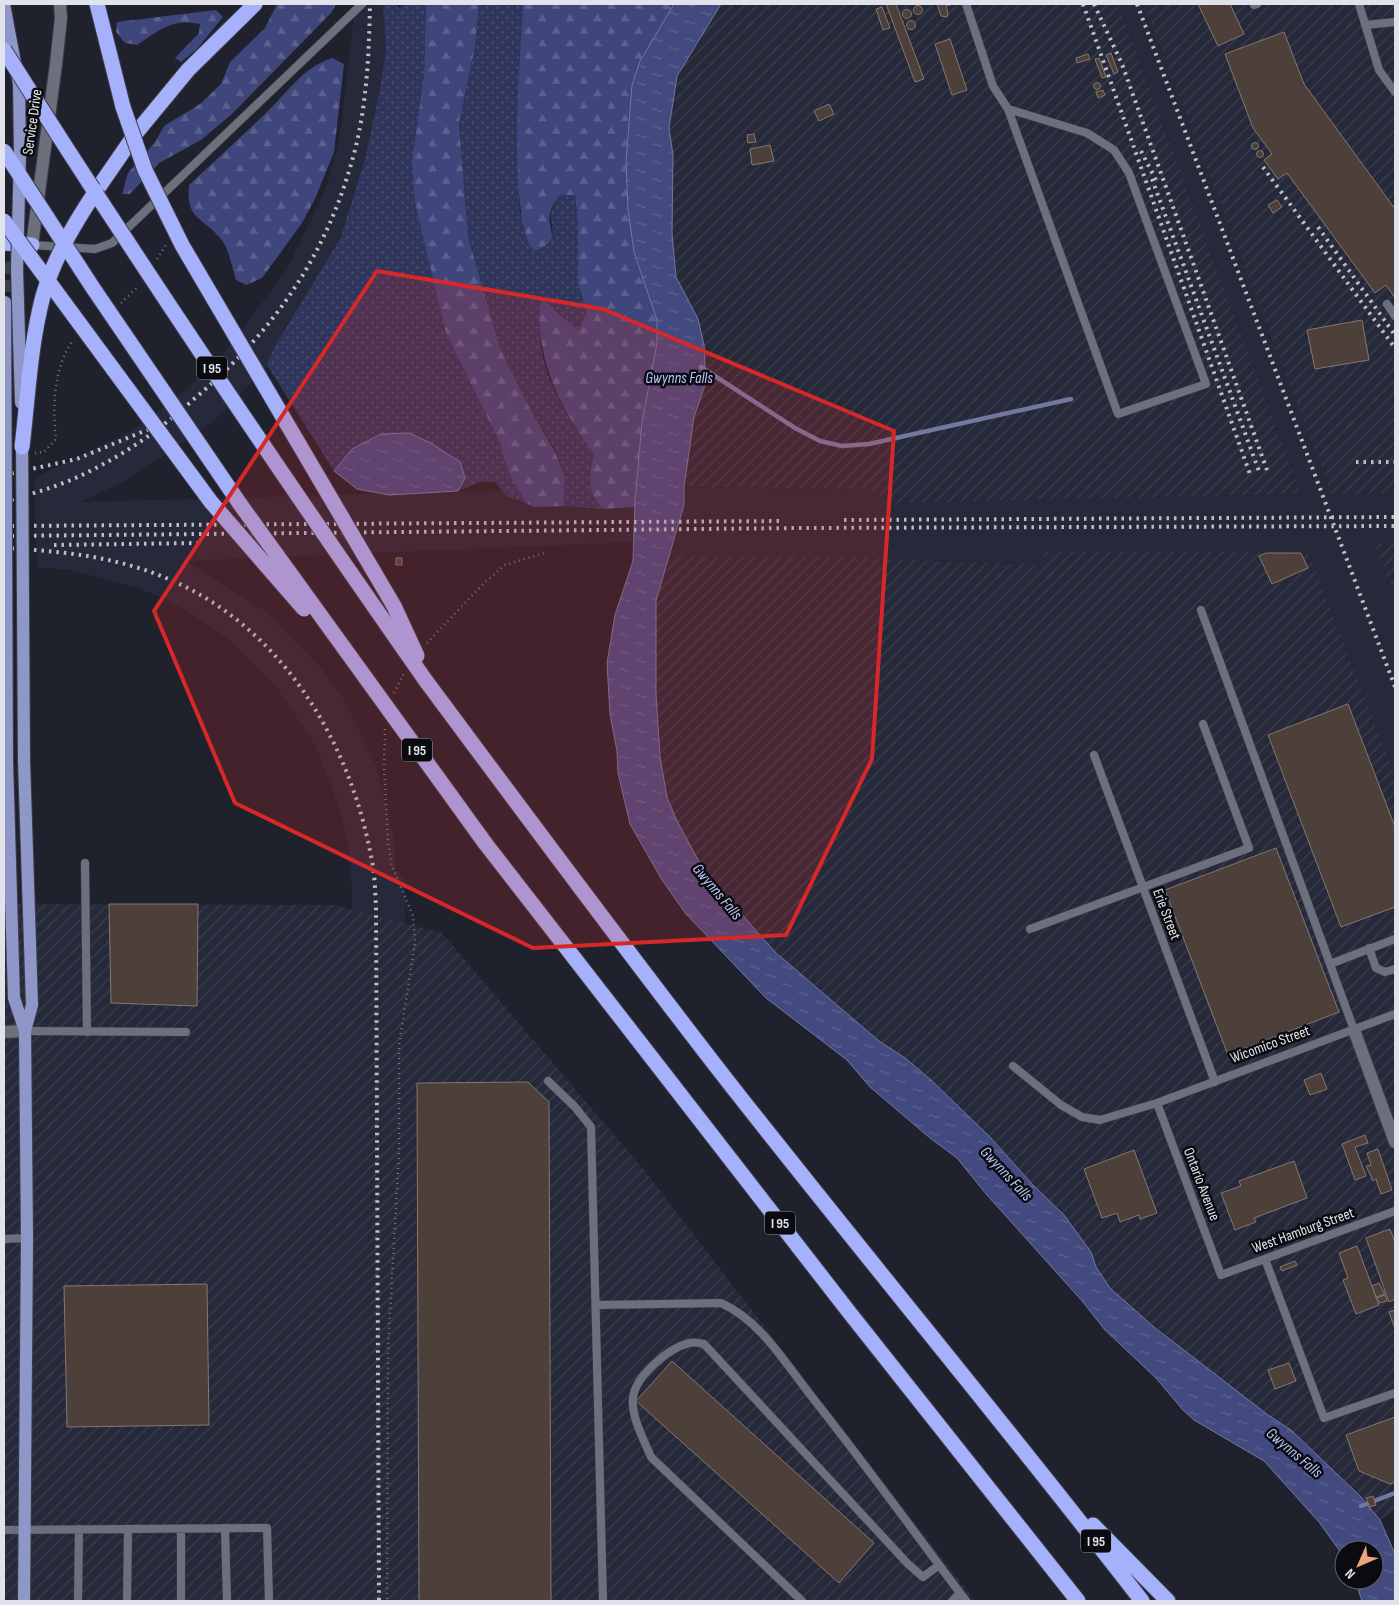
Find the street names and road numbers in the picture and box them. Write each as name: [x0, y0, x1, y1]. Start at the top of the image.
street label: Service Drive: [18, 88, 46, 156]
road number: I 95: [197, 356, 227, 379]
road number: I 95: [402, 738, 432, 762]
street label: Erie Street: [1148, 886, 1185, 943]
street label: Wicomico Street: [1228, 1021, 1313, 1068]
street label: Ontario Avenue: [1179, 1145, 1224, 1223]
street label: West Hamburg Street: [1249, 1203, 1357, 1258]
road number: I 95: [765, 1212, 795, 1234]
road number: I 95: [1081, 1530, 1111, 1552]

